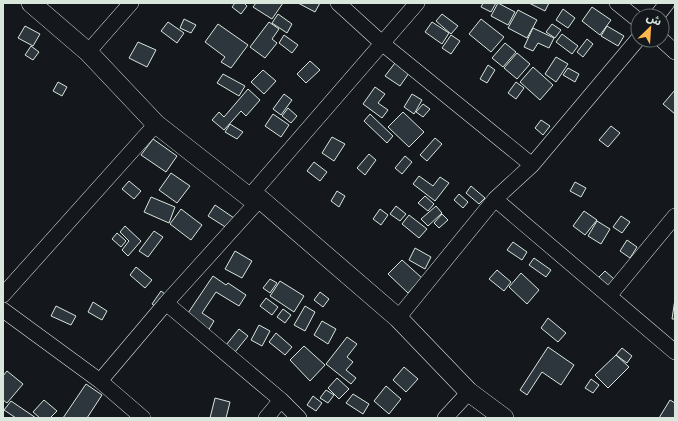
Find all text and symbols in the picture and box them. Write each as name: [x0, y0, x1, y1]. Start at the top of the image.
north arrow: [630, 8, 670, 48]
text: ش: [644, 9, 664, 28]

